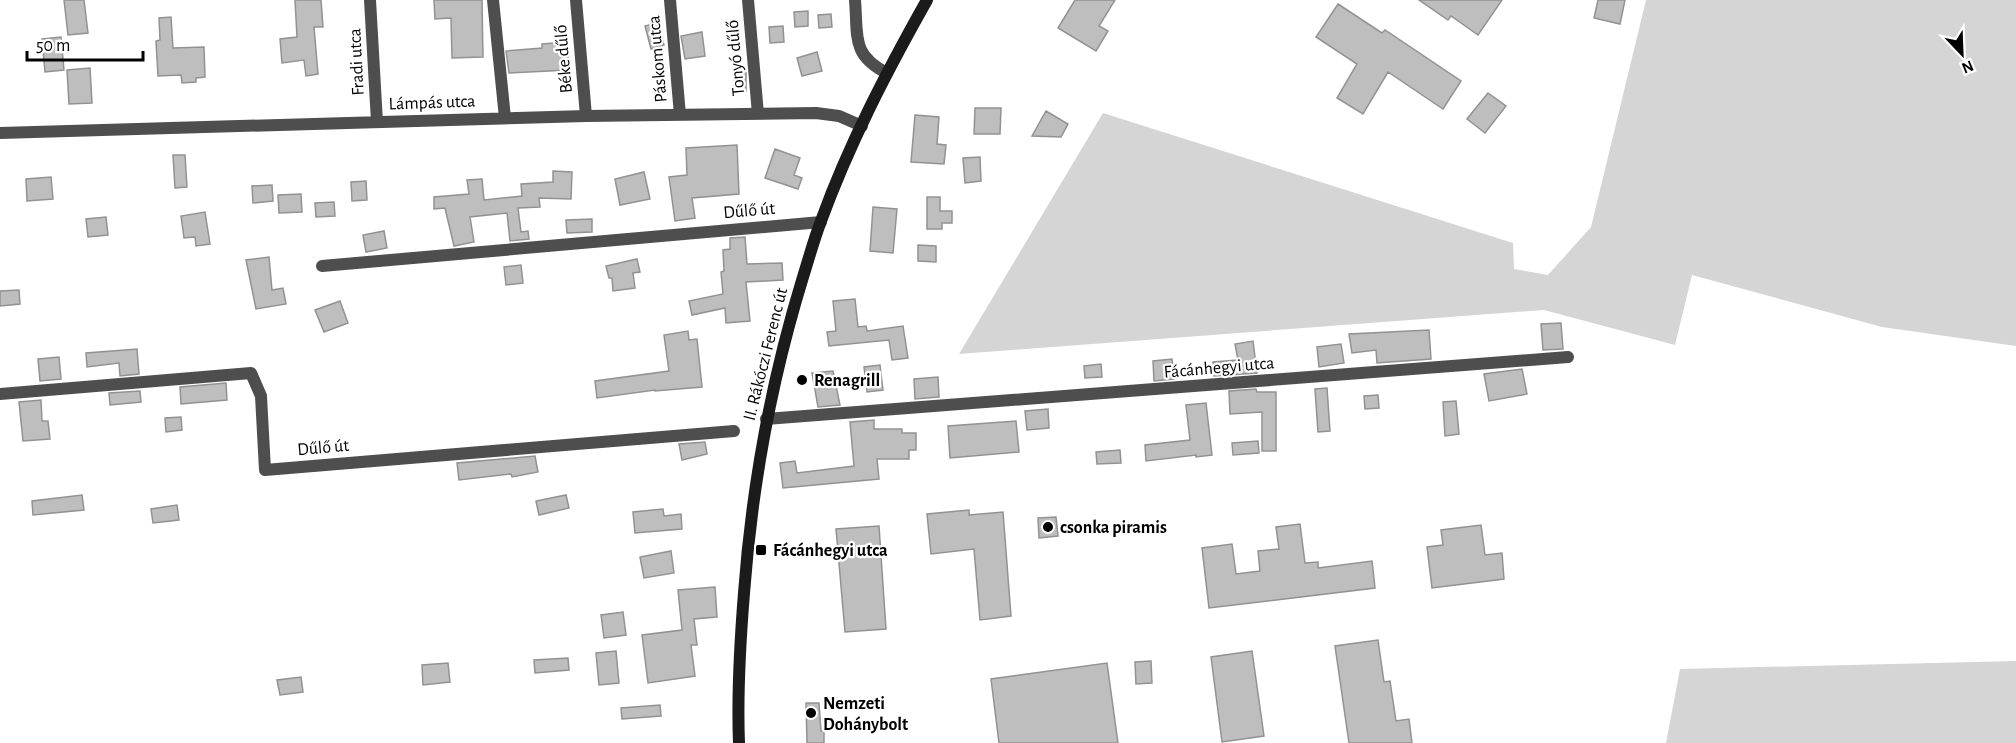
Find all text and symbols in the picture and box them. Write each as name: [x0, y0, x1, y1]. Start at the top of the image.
street label: Páskom utca: [645, 15, 671, 103]
street label: Tonyó dűlő: [724, 19, 748, 97]
scale bar: [27, 24, 142, 62]
street label: Béke dűlő: [552, 24, 576, 94]
north arrow: [1932, 24, 1992, 84]
street label: Fradi utca: [346, 28, 368, 96]
text: 50 m: [36, 37, 70, 55]
text: N: [1959, 57, 1976, 76]
street label: Lámpás utca: [388, 92, 476, 114]
street label: Dűlő út: [722, 200, 776, 222]
street label: II. Rákóczi Ferenc út: [741, 286, 791, 423]
street label: Fácánhegyi utca: [1163, 354, 1275, 382]
place label: Renagrill: [814, 372, 880, 390]
marker: Renagrill: [795, 373, 809, 387]
street label: Dűlő út: [296, 437, 350, 459]
place label: csonka piramis: [1060, 519, 1167, 537]
marker: csonka piramis: [1041, 520, 1055, 534]
place label: Fácánhegyi utca: [773, 542, 888, 560]
marker: Fácánhegyi utca: [754, 543, 768, 557]
place label: Nemzeti Dohánybolt: [823, 695, 908, 734]
marker: Nemzeti Dohánybolt: [804, 706, 818, 720]

